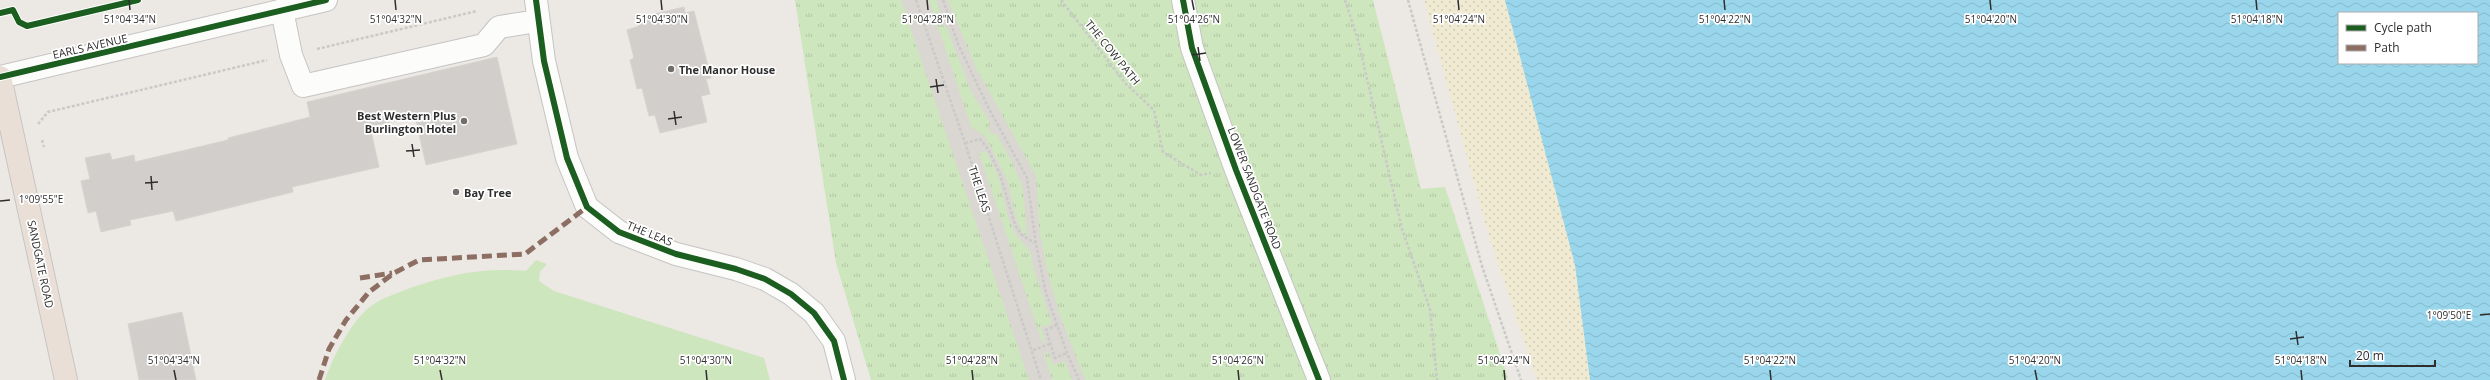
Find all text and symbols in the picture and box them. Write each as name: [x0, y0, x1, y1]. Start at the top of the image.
text: 51°04'34"N: [104, 12, 156, 26]
text: 51°04'32"N: [370, 12, 422, 26]
text: 51°04'30"N: [636, 12, 688, 26]
text: 51°04'28"N: [902, 12, 954, 26]
text: 51°04'26"N: [1168, 12, 1220, 26]
text: 51°04'24"N: [1433, 12, 1485, 26]
text: 51°04'22"N: [1699, 12, 1751, 26]
text: 51°04'20"N: [1965, 12, 2017, 26]
text: 51°04'18"N: [2231, 12, 2283, 26]
legend: [2338, 12, 2478, 64]
street label: THE COW PATH: [1082, 16, 1144, 88]
text: Cycle path: [2374, 19, 2432, 36]
street label: EARLS AVENUE: [51, 30, 129, 62]
text: Path: [2374, 39, 2400, 56]
place label: The Manor House: [679, 62, 776, 77]
marker: The Manor House: [666, 64, 676, 74]
place label: Best Western Plus Burlington Hotel: [357, 108, 457, 136]
marker: Best Western Plus Burlington Hotel: [459, 116, 469, 126]
street label: LOWER SANDGATE ROAD: [1225, 125, 1285, 251]
street label: THE LEAS: [965, 164, 995, 214]
place label: Bay Tree: [464, 185, 512, 200]
marker: Bay Tree: [451, 187, 461, 197]
text: 1°09'55"E: [19, 192, 63, 206]
street label: THE LEAS: [625, 217, 675, 249]
street label: SANDGATE ROAD: [24, 219, 58, 309]
text: 1°09'50"E: [2427, 308, 2471, 322]
scale bar: [2350, 342, 2435, 368]
text: 20 m: [2356, 347, 2384, 364]
text: 51°04'34"N: [148, 353, 200, 367]
text: 51°04'32"N: [414, 353, 466, 367]
text: 51°04'30"N: [680, 353, 732, 367]
text: 51°04'28"N: [946, 353, 998, 367]
text: 51°04'26"N: [1212, 353, 1264, 367]
text: 51°04'24"N: [1478, 353, 1530, 367]
text: 51°04'22"N: [1744, 353, 1796, 367]
text: 51°04'20"N: [2009, 353, 2061, 367]
text: 51°04'18"N: [2275, 353, 2327, 367]

